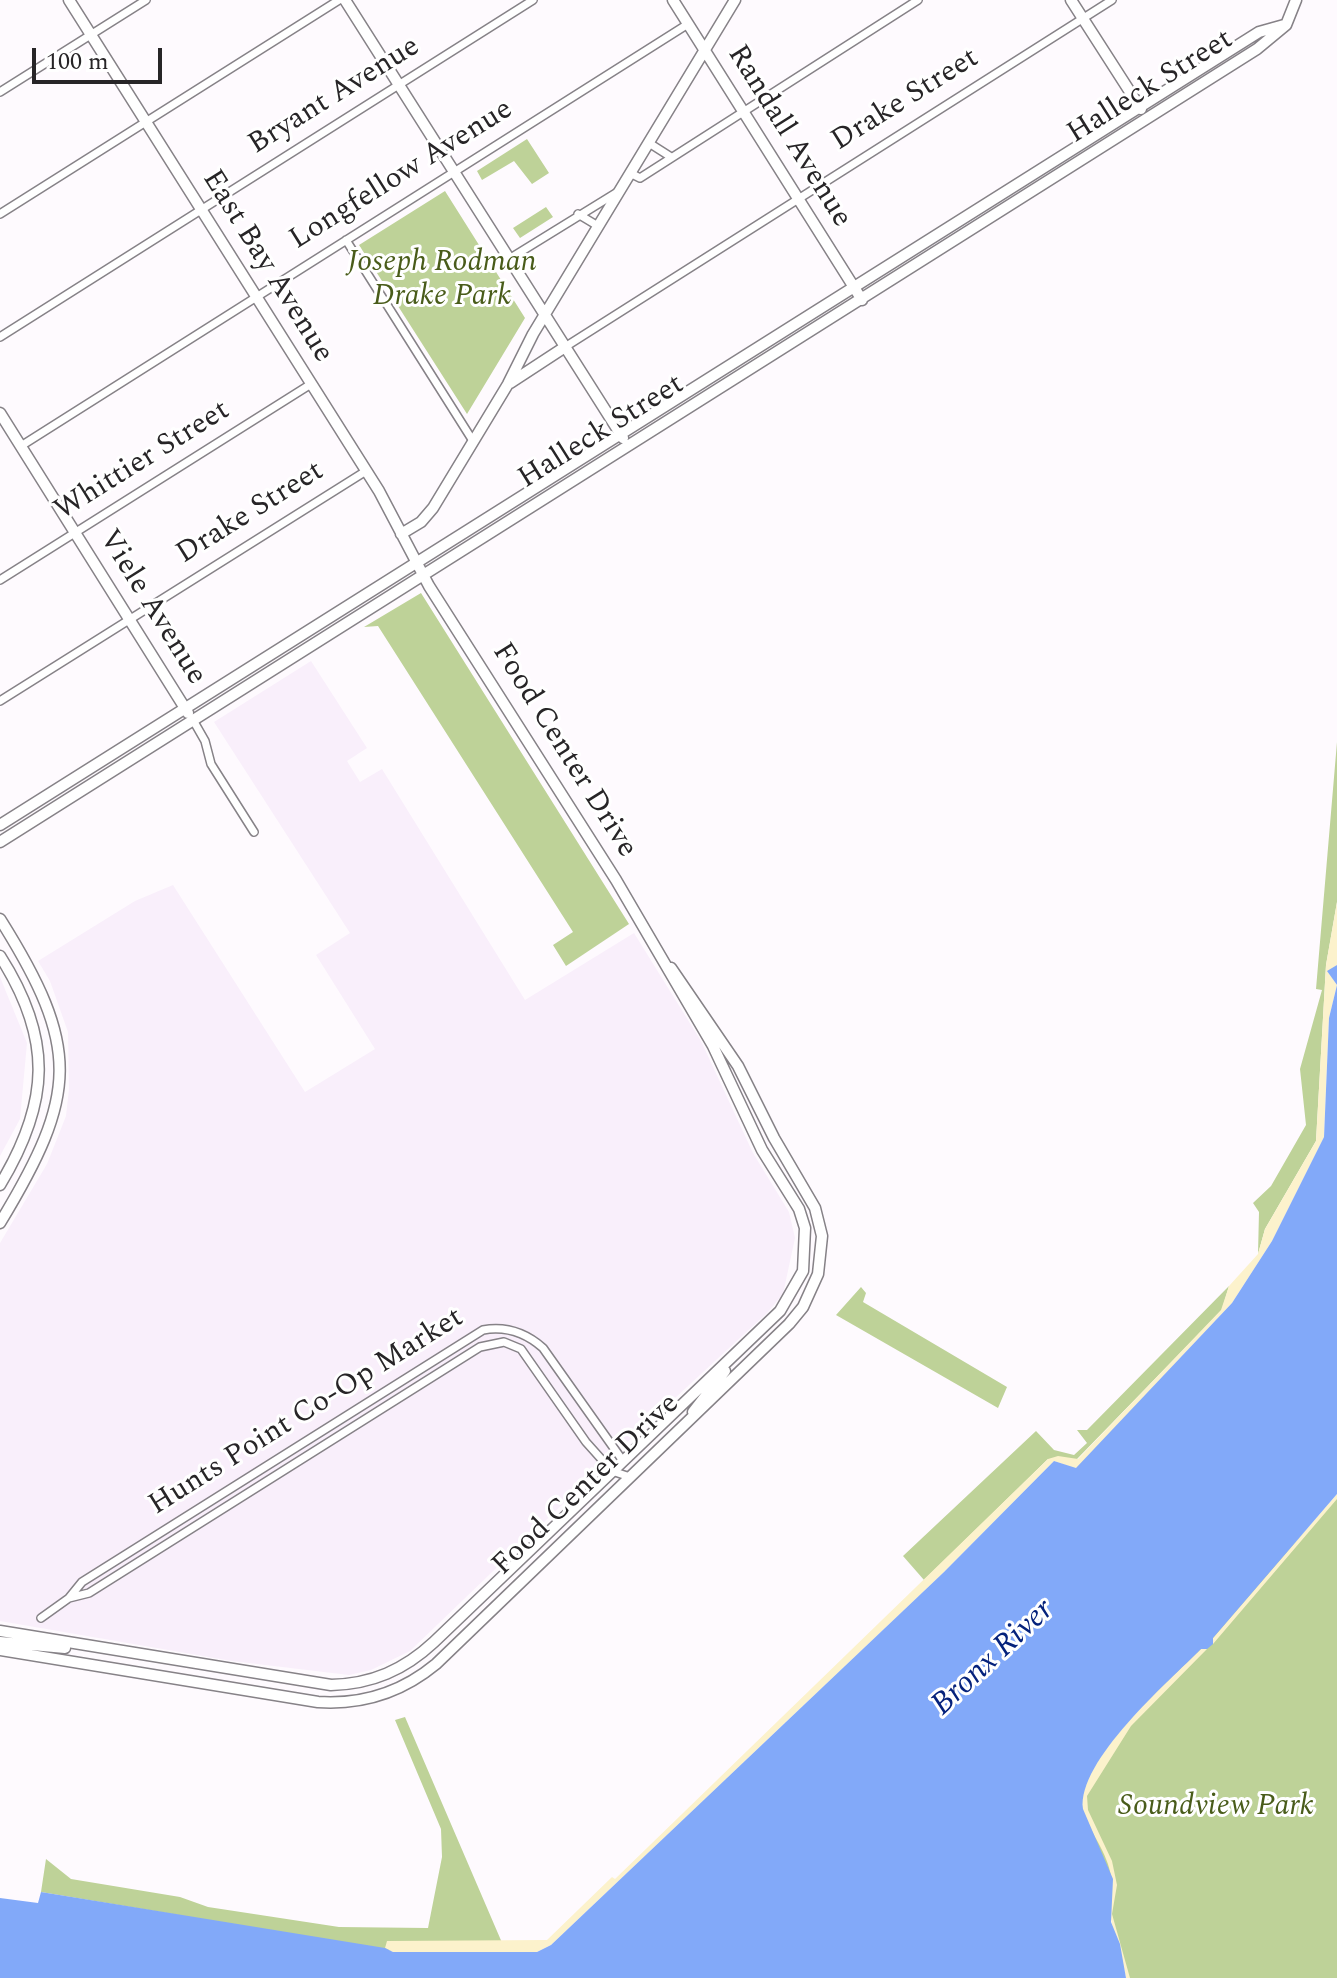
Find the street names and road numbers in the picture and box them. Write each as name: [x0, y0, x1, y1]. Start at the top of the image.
street label: Halleck Street: [1062, 23, 1240, 153]
street label: Bryant Avenue: [243, 30, 427, 164]
street label: Randall Avenue: [718, 39, 858, 235]
street label: Drake Street: [826, 42, 986, 160]
street label: Longfellow Avenue: [284, 93, 520, 259]
street label: East Bay Avenue: [192, 164, 340, 370]
street label: Halleck Street: [513, 368, 691, 498]
street label: Whittier Street: [49, 394, 237, 530]
street label: Drake Street: [171, 455, 331, 573]
street label: Viele Avenue: [89, 524, 213, 692]
street label: Food Center Drive: [482, 637, 644, 865]
street label: Hunts Point Co-Op Market: [143, 1301, 471, 1525]
street label: Food Center Drive: [486, 1388, 688, 1584]

